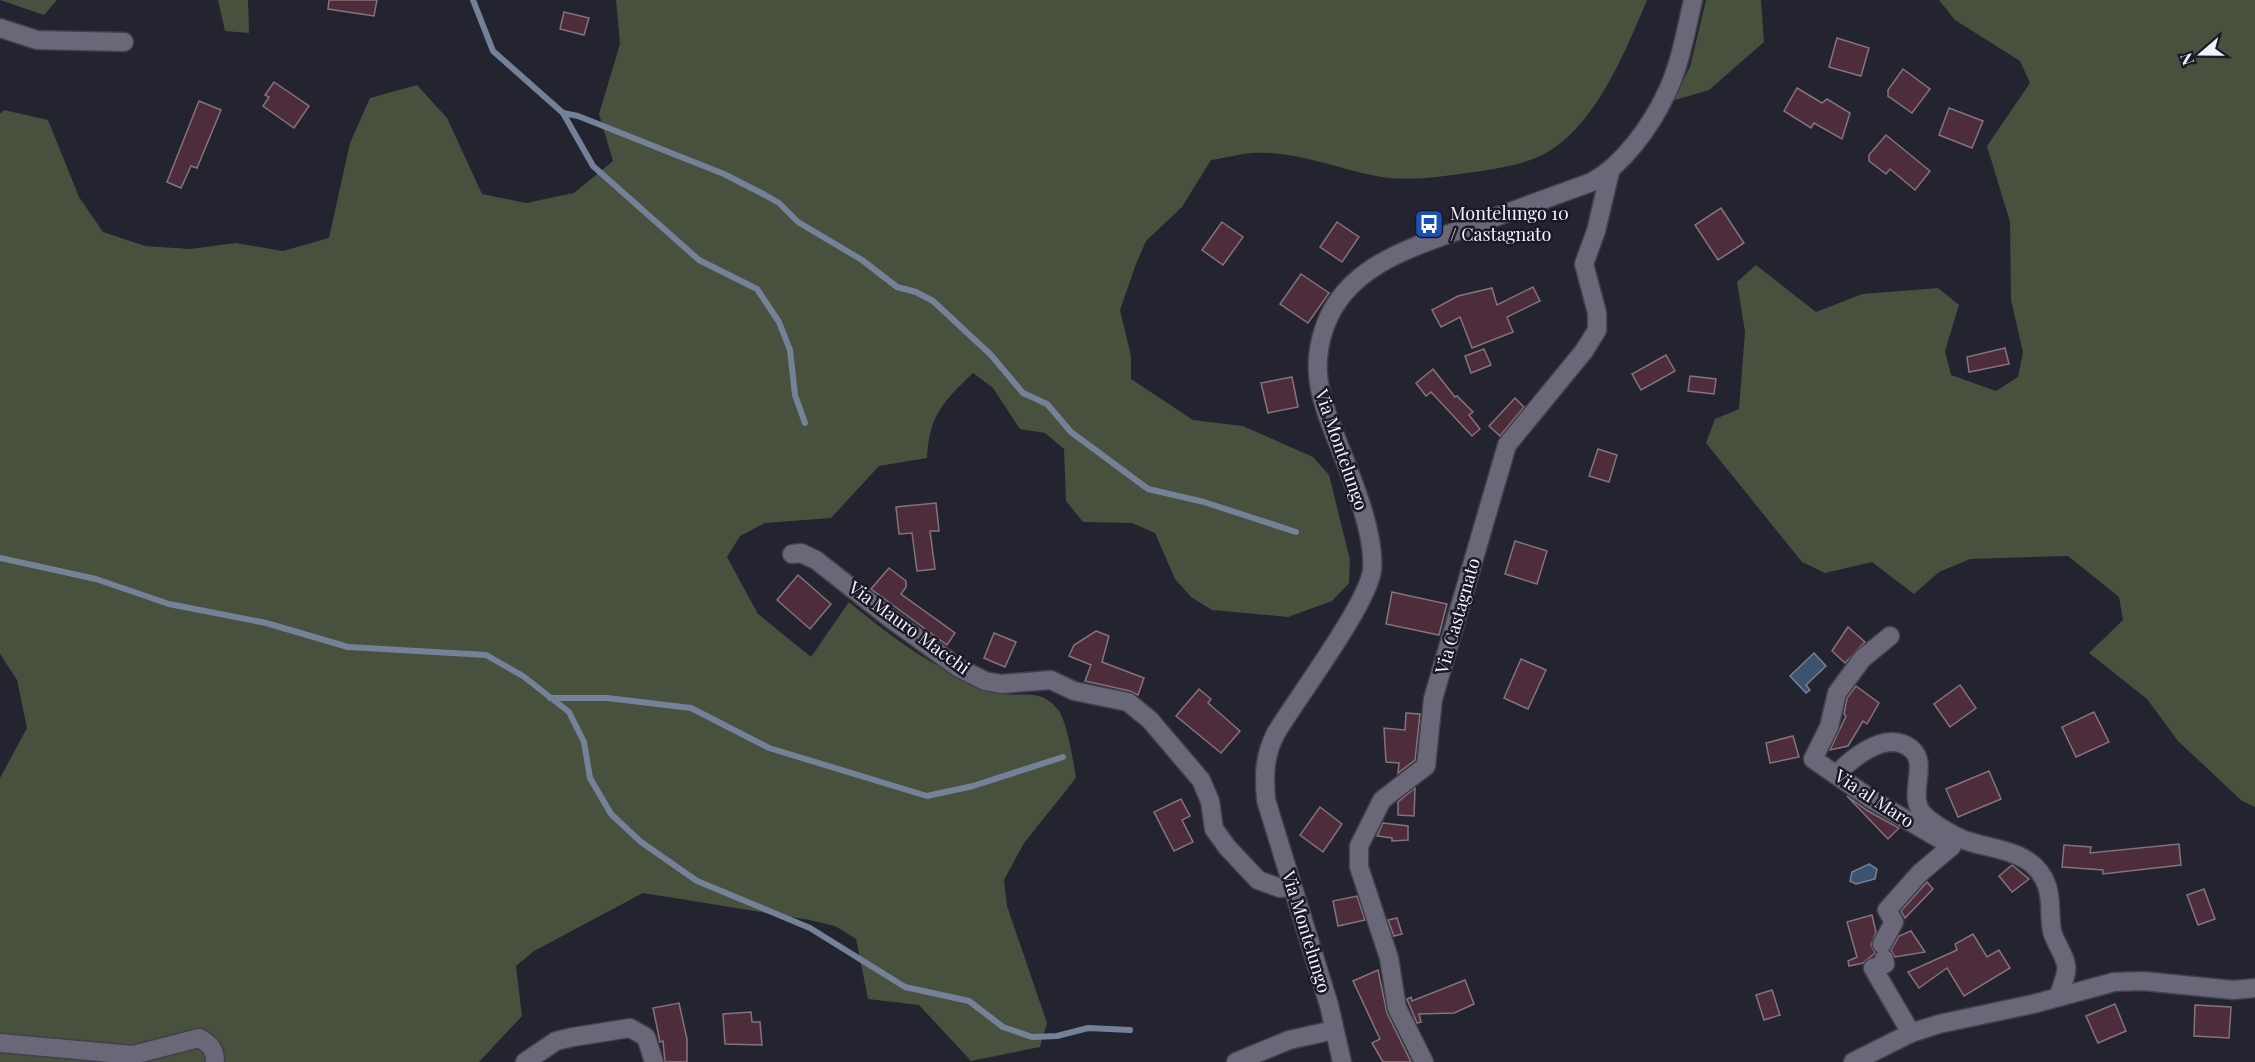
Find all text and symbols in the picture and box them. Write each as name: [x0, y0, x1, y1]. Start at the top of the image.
north arrow: [2171, 24, 2231, 84]
text: N: [2174, 50, 2198, 68]
place label: Montelungo 10 / Castagnato: [1450, 201, 1569, 246]
bus stop icon: Montelungo 10 / Castagnato: [1413, 208, 1445, 240]
street label: Via Montelungo: [1310, 385, 1374, 513]
street label: Via Castagnato: [1429, 555, 1485, 677]
street label: Via Mauro Macchi: [843, 574, 975, 679]
street label: Via al Maro: [1829, 763, 1919, 833]
street label: Via Montelungo: [1277, 867, 1337, 996]

